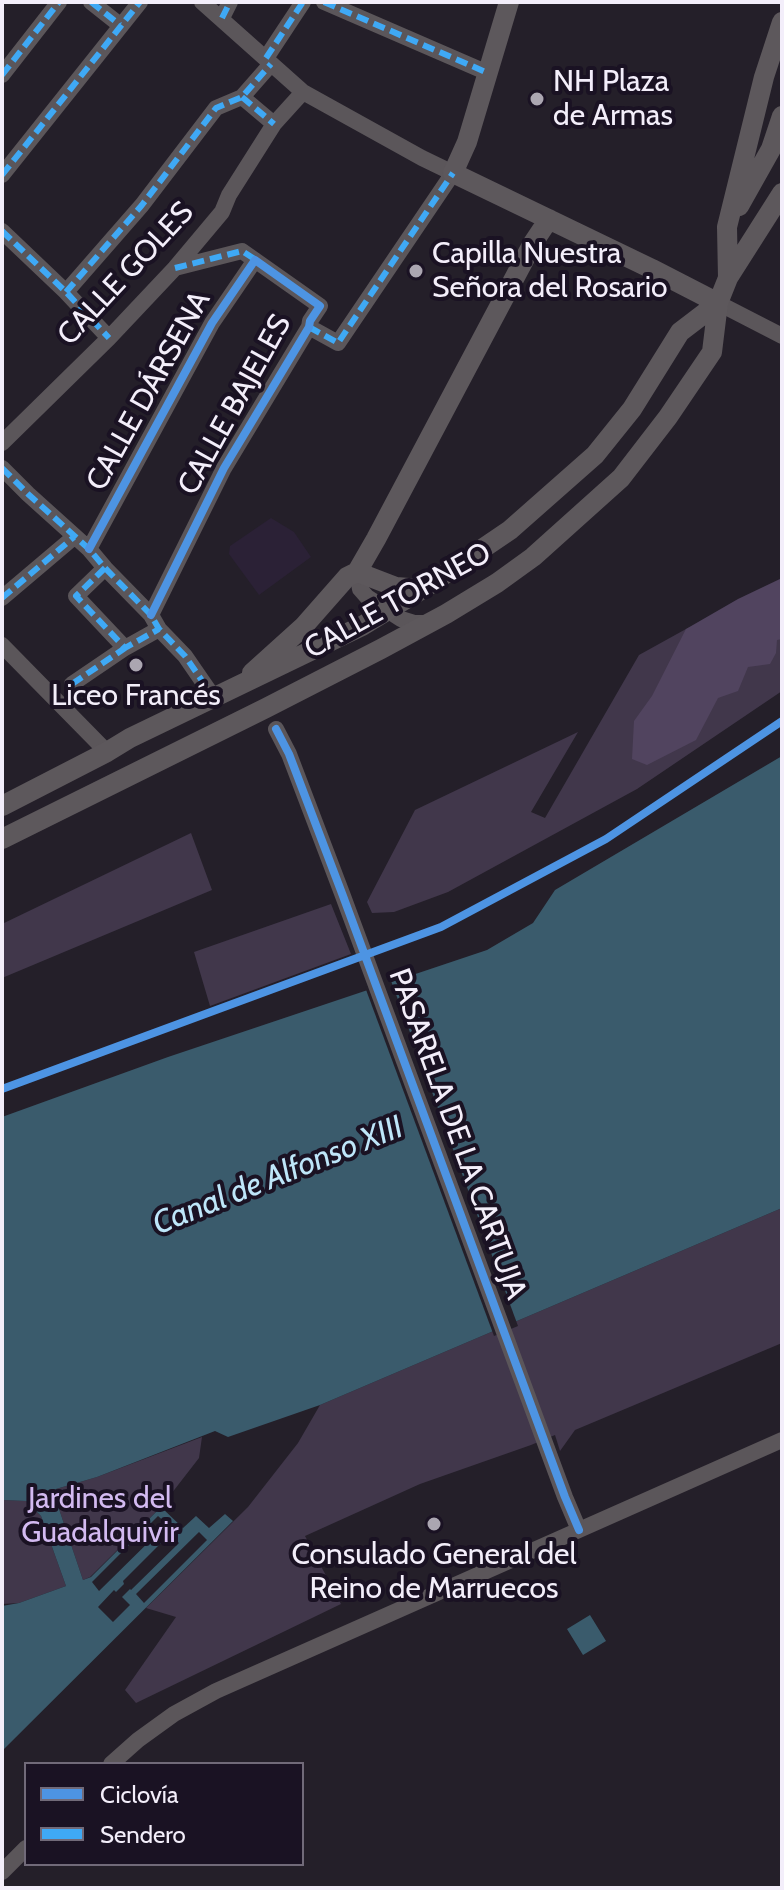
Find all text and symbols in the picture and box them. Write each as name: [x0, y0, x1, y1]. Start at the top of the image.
place label: NH Plaza de Armas: [553, 64, 673, 134]
marker: NH Plaza de Armas: [528, 90, 546, 108]
street label: CALLE GOLES: [50, 195, 202, 353]
place label: Capilla Nuestra Señora del Rosario: [432, 236, 668, 306]
marker: Capilla Nuestra Señora del Rosario: [407, 262, 425, 280]
street label: CALLE DÁRSENA: [79, 285, 219, 497]
street label: CALLE BAJELES: [171, 309, 299, 501]
street label: CALLE TORNEO: [299, 535, 497, 667]
marker: Liceo Francés: [127, 656, 145, 674]
place label: Liceo Francés: [51, 678, 221, 714]
street label: PASARELA DE LA CARTUJA: [380, 964, 534, 1304]
water label: Canal de Alfonso XIII: [147, 1108, 409, 1244]
park label: Jardines del Guadalquivir: [21, 1481, 179, 1552]
marker: Consulado General del Reino de Marruecos: [425, 1515, 443, 1533]
place label: Consulado General del Reino de Marruecos: [292, 1537, 576, 1608]
legend: [24, 1762, 304, 1866]
text: Ciclovía: [100, 1780, 178, 1809]
text: Sendero: [100, 1820, 186, 1849]

